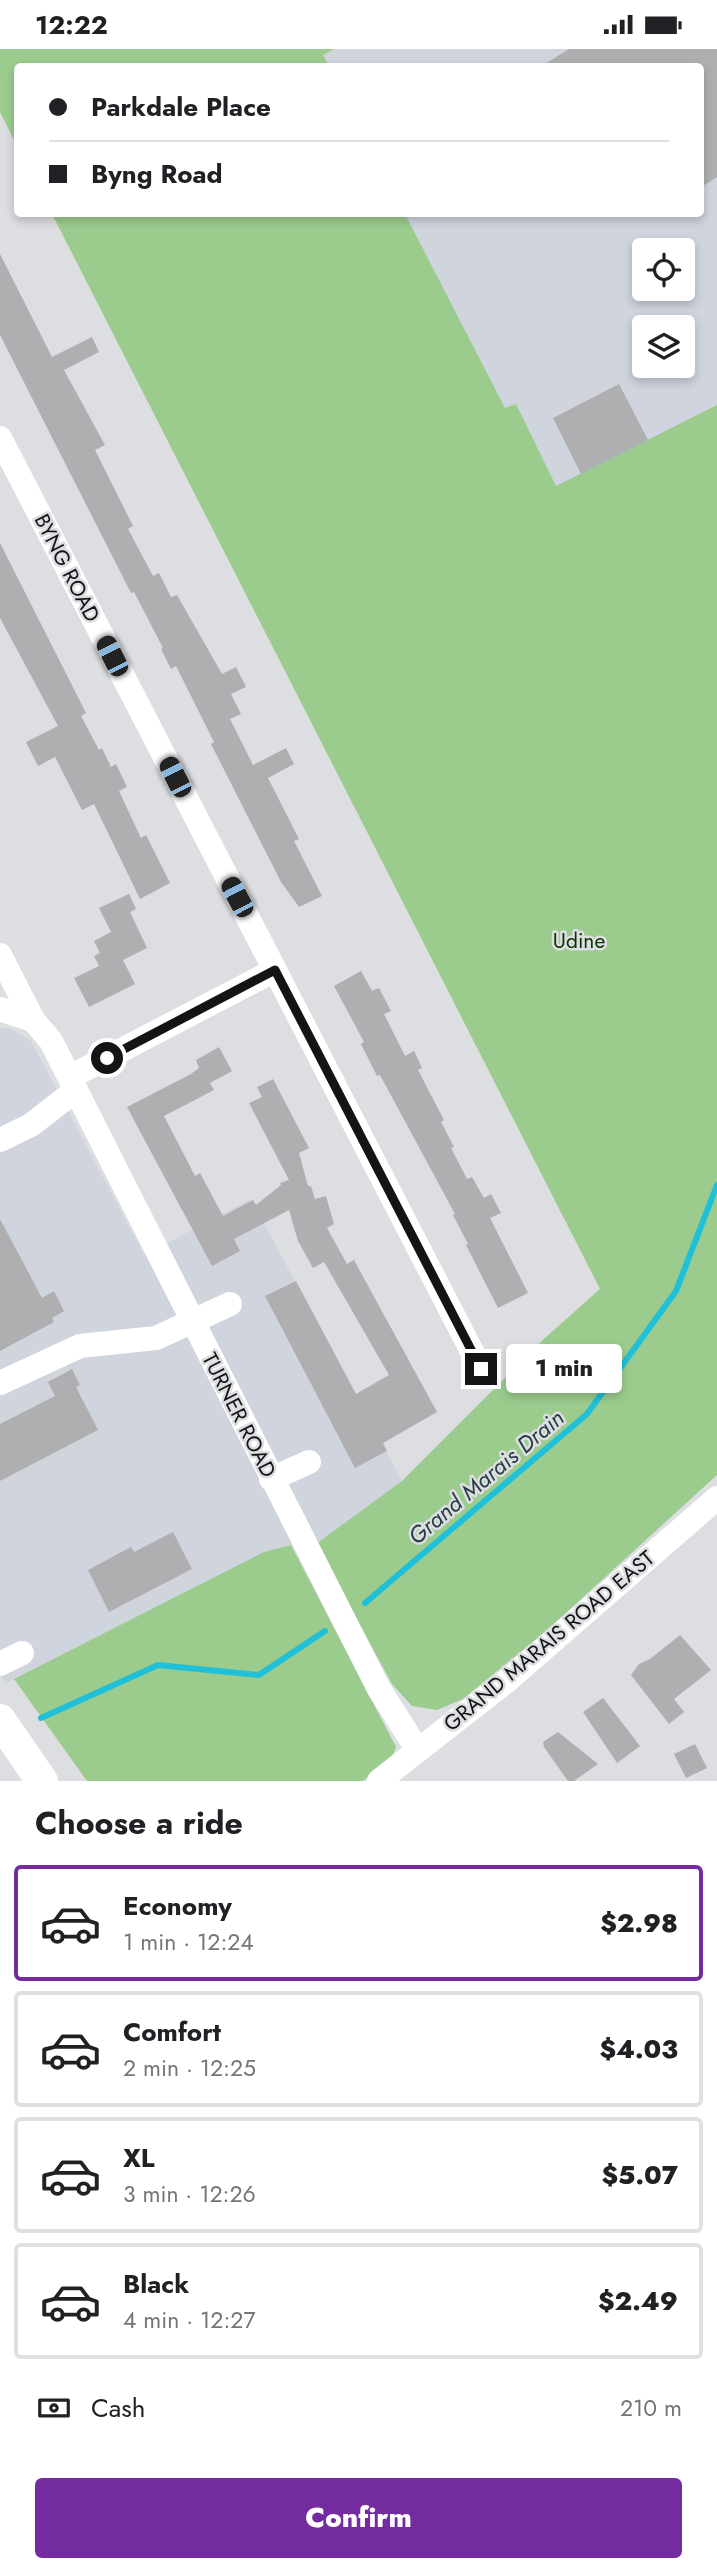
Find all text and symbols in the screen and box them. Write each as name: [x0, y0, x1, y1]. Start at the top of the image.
text: 12:22: [35, 6, 108, 44]
text: Parkdale Place: [91, 88, 271, 126]
text: Byng Road: [91, 155, 223, 193]
map controls: [632, 238, 695, 378]
button: locate: [632, 238, 695, 301]
button: layers: [632, 315, 695, 378]
street label: BYNG ROAD: [27, 509, 107, 627]
car: [94, 633, 131, 679]
car: [157, 754, 194, 800]
car: [218, 874, 257, 920]
park label: Udine: [553, 926, 605, 956]
route start: [91, 1042, 123, 1074]
callout: 1 min: [505, 1345, 621, 1393]
street label: TURNER ROAD: [195, 1347, 283, 1483]
text: 1 min: [535, 1351, 593, 1385]
route end: [465, 1353, 497, 1385]
water label: Grand Marais Drain: [400, 1401, 572, 1553]
street label: GRAND MARAIS ROAD EAST: [437, 1544, 661, 1738]
text: Choose a ride: [35, 1800, 243, 1846]
text: Economy: [123, 1887, 232, 1925]
icon: car: [39, 1892, 102, 1955]
text: $2.98: [600, 1904, 678, 1942]
text: 1 min · 12:24: [123, 1925, 254, 1959]
text: Comfort: [123, 2013, 221, 2051]
icon: car: [39, 2018, 102, 2081]
text: $4.03: [600, 2030, 678, 2068]
text: 2 min · 12:25: [123, 2051, 256, 2085]
text: XL: [123, 2139, 155, 2177]
icon: car: [39, 2144, 102, 2207]
text: $5.07: [602, 2156, 678, 2194]
text: 3 min · 12:26: [123, 2177, 256, 2211]
text: Black: [123, 2265, 189, 2303]
icon: car: [39, 2270, 102, 2333]
text: $2.49: [598, 2282, 678, 2320]
text: 4 min · 12:27: [123, 2303, 256, 2337]
icon: cash: [35, 2389, 73, 2427]
text: Cash: [91, 2389, 145, 2427]
text: 210 m: [620, 2391, 682, 2425]
button: Confirm: [35, 2478, 682, 2558]

